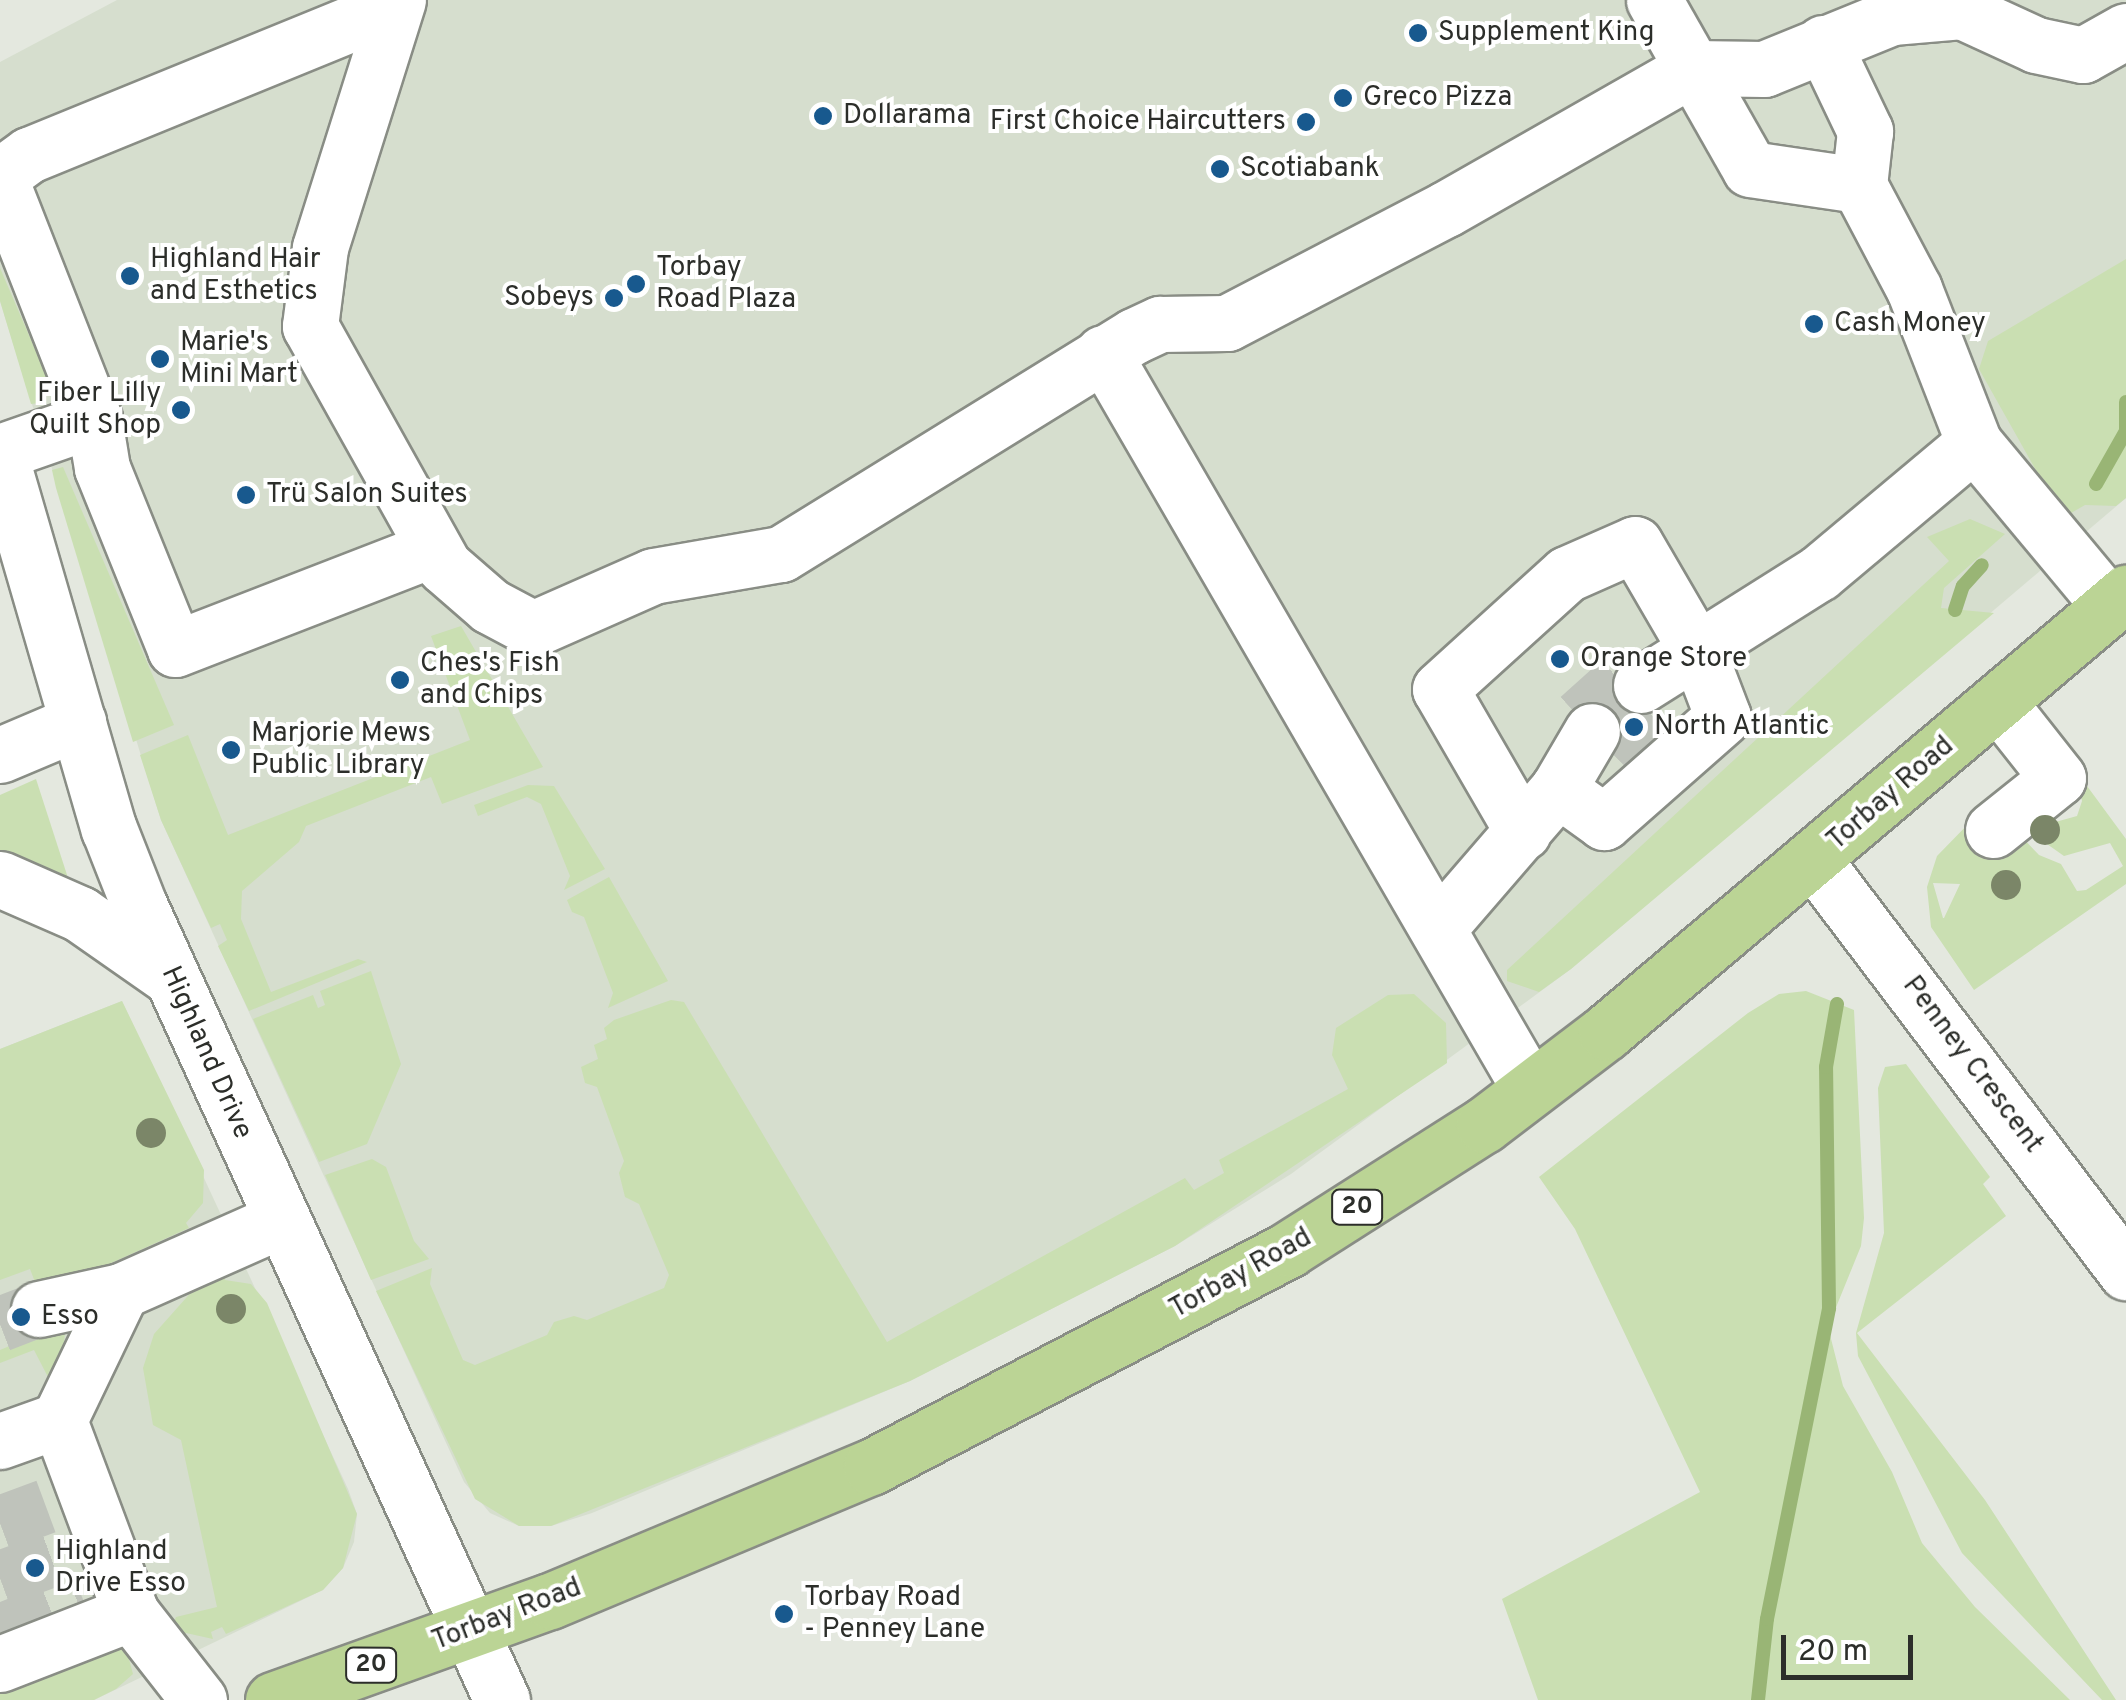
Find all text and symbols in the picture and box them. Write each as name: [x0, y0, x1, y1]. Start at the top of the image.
place label: Supplement King: [1438, 16, 1654, 50]
marker: Supplement King: [1407, 22, 1429, 44]
place label: Greco Pizza: [1363, 81, 1512, 115]
marker: Greco Pizza: [1332, 87, 1354, 109]
place label: Dollarama: [843, 99, 971, 133]
marker: Dollarama: [812, 105, 834, 127]
place label: First Choice Haircutters: [990, 105, 1286, 139]
marker: First Choice Haircutters: [1295, 111, 1317, 133]
place label: Scotiabank: [1240, 152, 1380, 186]
marker: Scotiabank: [1209, 158, 1231, 180]
place label: Highland Hair and Esthetics: [150, 243, 321, 309]
place label: Torbay Road Plaza: [656, 251, 796, 317]
marker: Highland Hair and Esthetics: [119, 265, 141, 287]
marker: Torbay Road Plaza: [625, 273, 647, 295]
place label: Sobeys: [504, 281, 594, 315]
marker: Sobeys: [603, 287, 625, 309]
place label: Cash Money: [1834, 307, 1986, 341]
marker: Cash Money: [1803, 313, 1825, 335]
place label: Marie's Mini Mart: [180, 326, 298, 392]
marker: Marie's Mini Mart: [149, 348, 171, 370]
place label: Fiber Lilly Quilt Shop: [29, 377, 161, 443]
marker: Fiber Lilly Quilt Shop: [170, 399, 192, 421]
place label: Trü Salon Suites: [266, 478, 468, 512]
marker: Trü Salon Suites: [235, 484, 257, 506]
place label: Orange Store: [1580, 642, 1747, 676]
place label: Ches's Fish and Chips: [420, 647, 560, 713]
marker: Orange Store: [1549, 648, 1571, 670]
marker: Ches's Fish and Chips: [389, 669, 411, 691]
place label: North Atlantic: [1654, 710, 1831, 744]
marker: North Atlantic: [1623, 716, 1645, 738]
place label: Marjorie Mews Public Library: [251, 717, 431, 783]
street label: Torbay Road: [1821, 730, 1961, 858]
marker: Marjorie Mews Public Library: [220, 739, 242, 761]
street label: Highland Drive: [153, 961, 259, 1145]
street label: Penney Crescent: [1895, 970, 2049, 1160]
road number: 20: [1330, 1187, 1384, 1227]
street label: Torbay Road: [1164, 1221, 1318, 1327]
place label: Esso: [41, 1300, 99, 1334]
marker: Esso: [10, 1306, 32, 1328]
place label: Highland Drive Esso: [55, 1535, 186, 1601]
marker: Highland Drive Esso: [24, 1557, 46, 1579]
street label: Torbay Road: [428, 1571, 586, 1659]
place label: Torbay Road - Penney Lane: [804, 1581, 985, 1647]
marker: Torbay Road - Penney Lane: [773, 1603, 795, 1625]
scale bar: [1786, 1615, 1918, 1677]
text: 20 m: [1798, 1634, 1868, 1671]
road number: 20: [344, 1645, 398, 1685]

